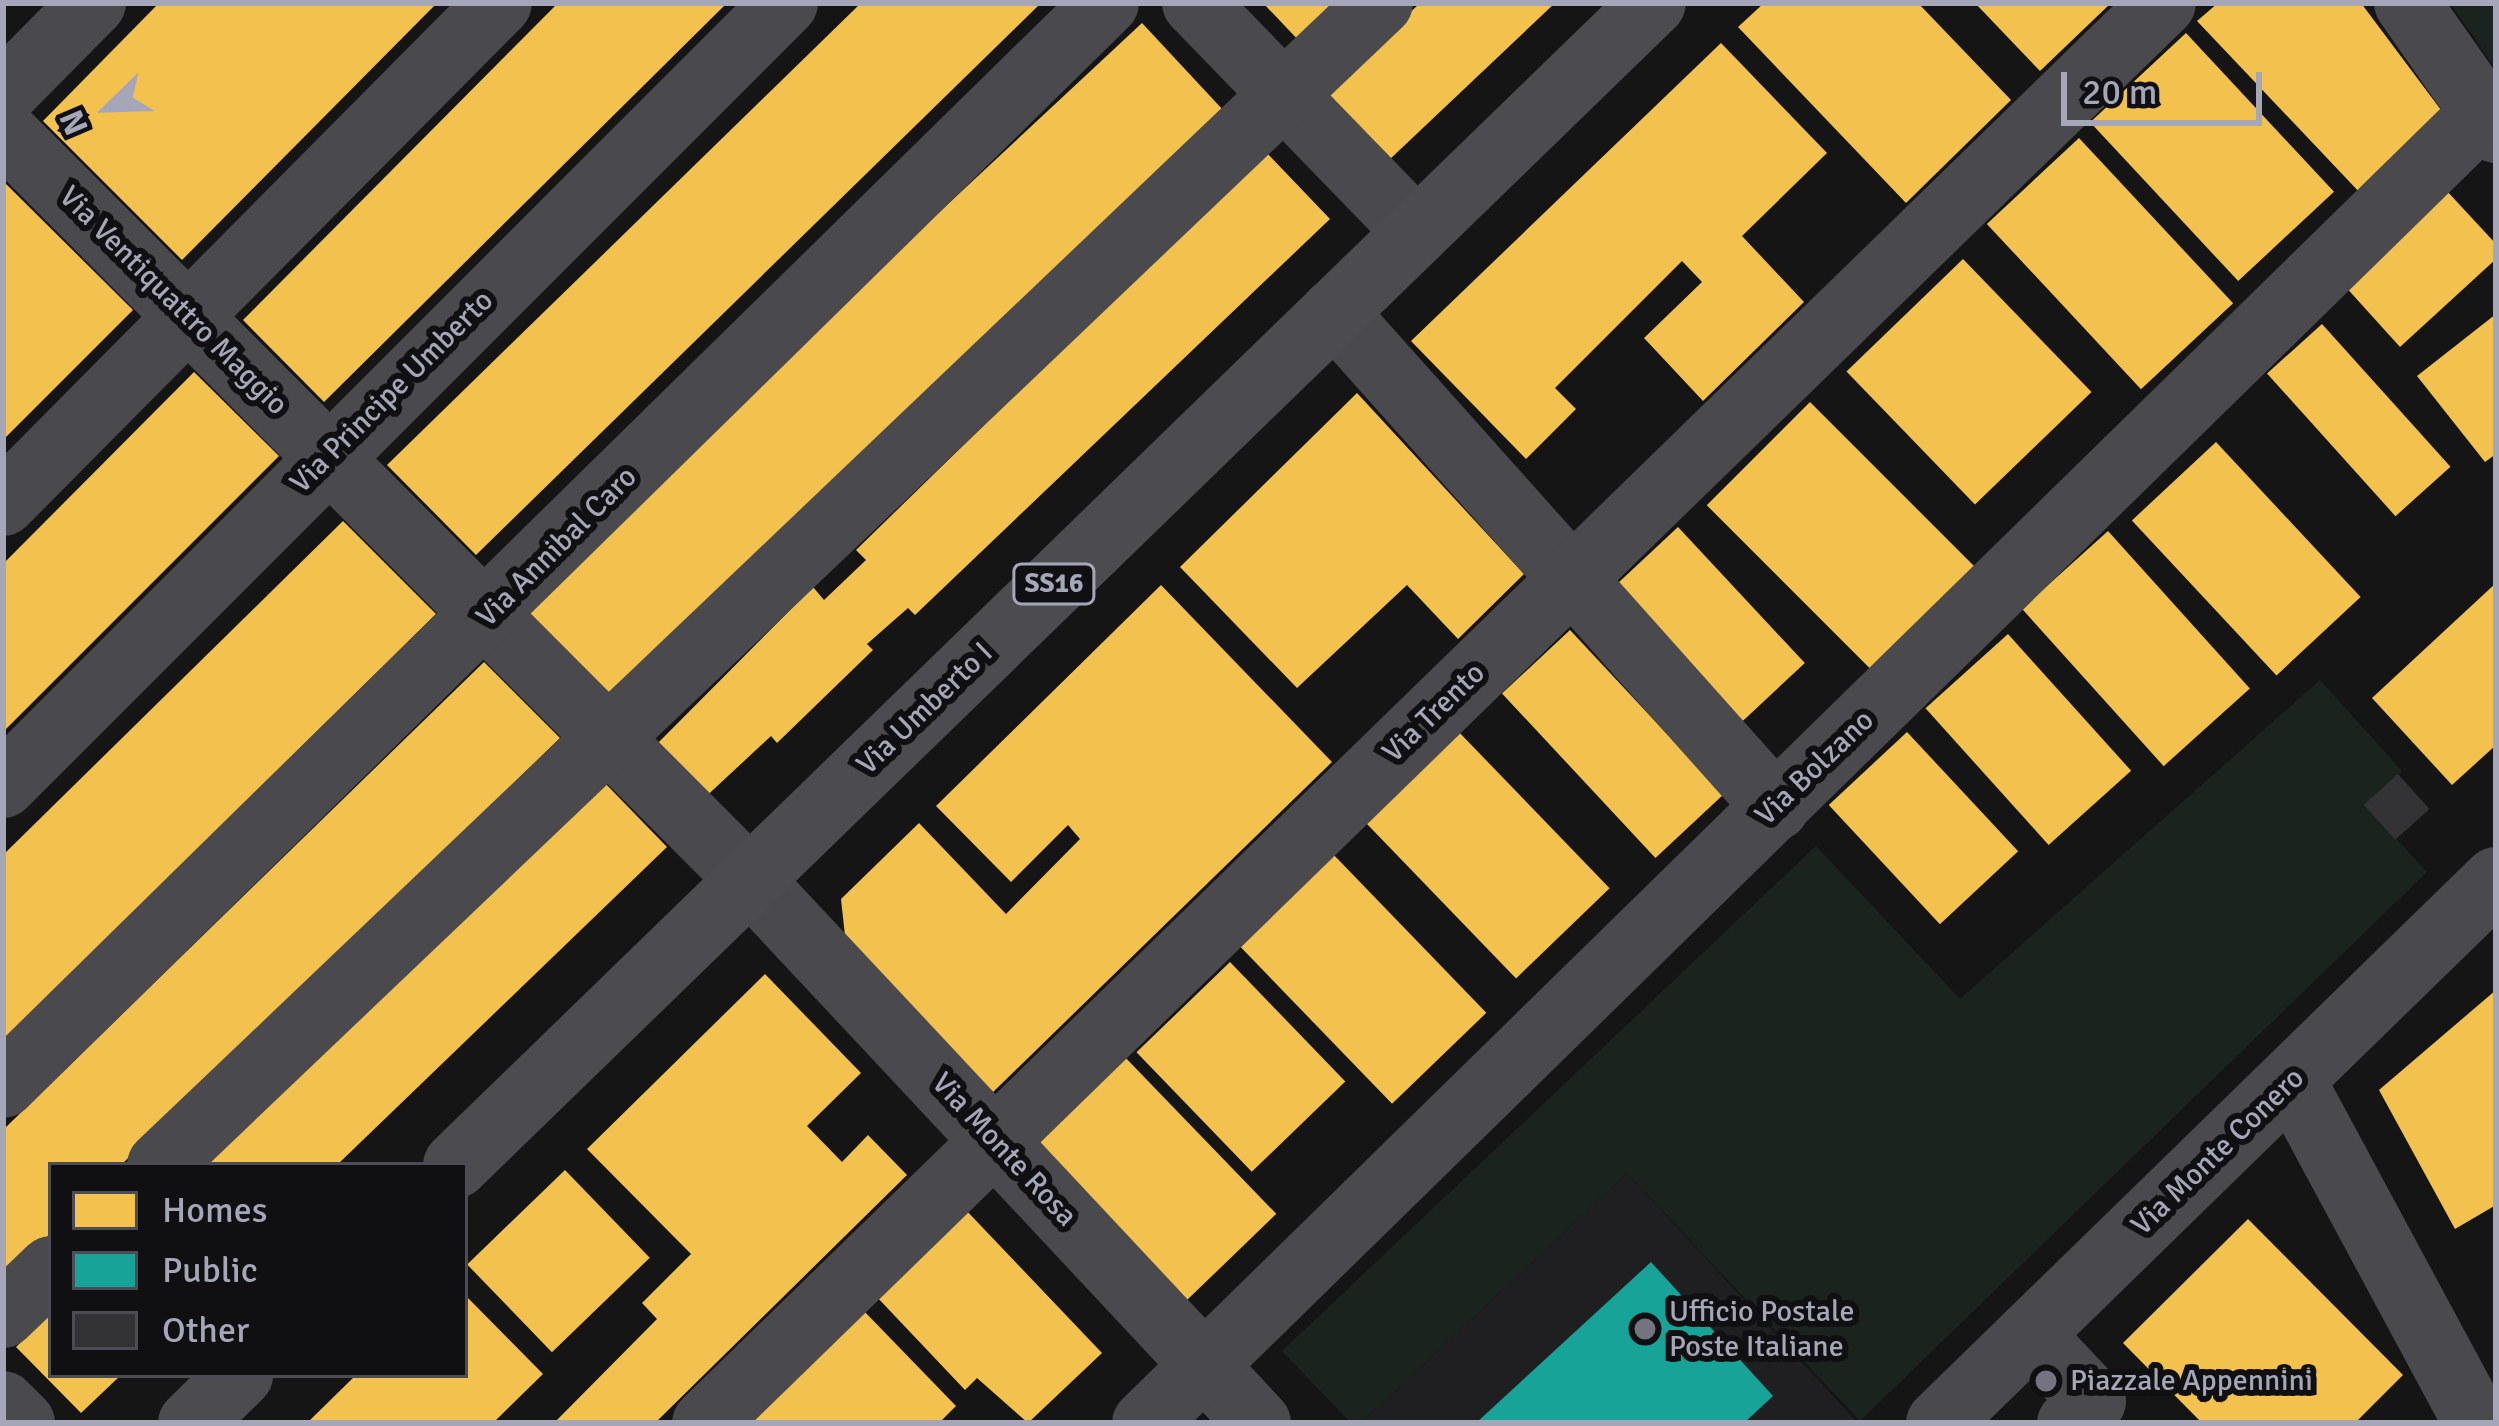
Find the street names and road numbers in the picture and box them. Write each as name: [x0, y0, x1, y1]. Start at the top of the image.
street label: Via Ventiquattro Maggio: [51, 179, 295, 423]
street label: Via Principe Umberto: [283, 283, 501, 501]
street label: Via Annibal Caro: [469, 459, 645, 635]
road number: SS16: [1012, 563, 1096, 605]
street label: Via Umberto I: [850, 635, 1000, 783]
street label: Via Trento: [1375, 656, 1493, 770]
street label: Via Bolzano: [1748, 703, 1882, 833]
street label: Via Monte Conero: [2124, 1061, 2312, 1243]
street label: Via Monte Rosa: [924, 1066, 1084, 1234]

